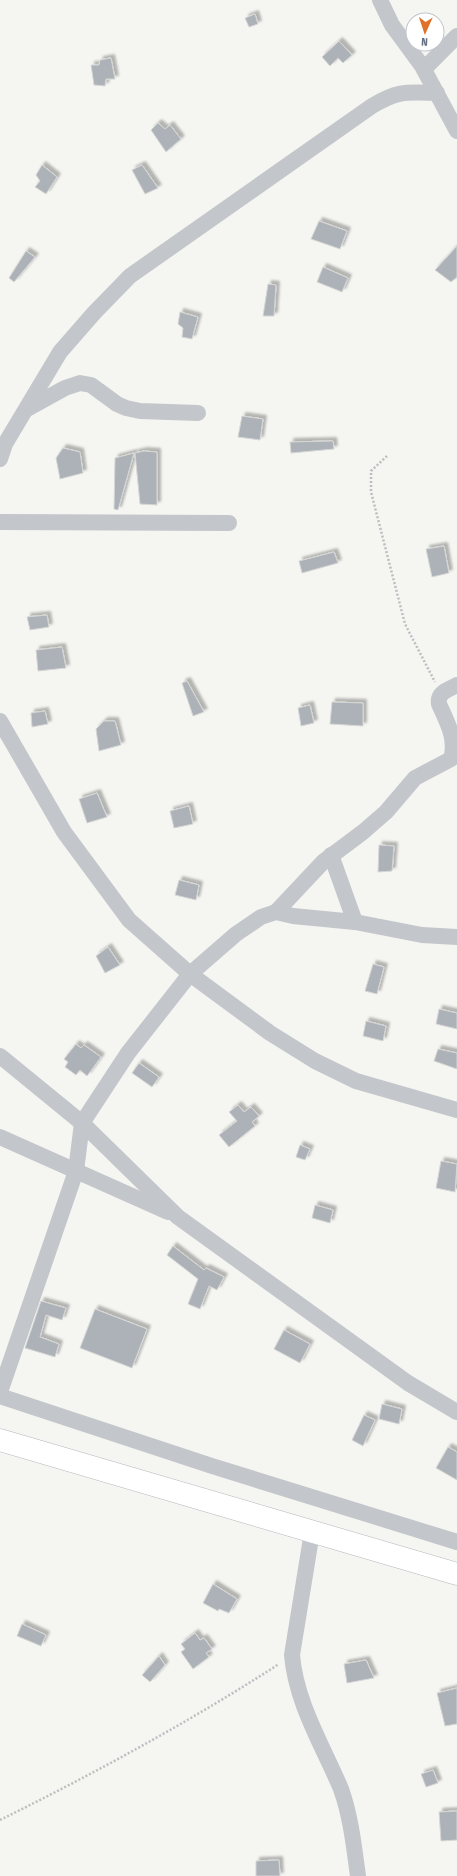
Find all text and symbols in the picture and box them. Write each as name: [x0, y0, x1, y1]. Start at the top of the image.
north arrow: [405, 12, 445, 52]
text: N: [421, 35, 428, 48]

